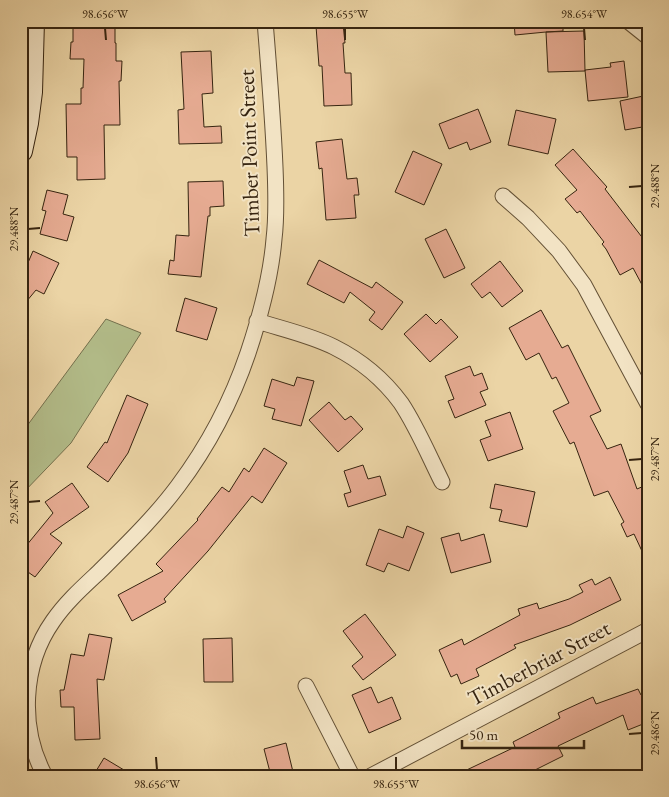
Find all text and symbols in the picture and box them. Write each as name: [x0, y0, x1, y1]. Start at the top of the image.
text: 98.656°W: [82, 6, 129, 22]
text: 98.655°W: [322, 6, 369, 22]
text: 98.654°W: [561, 6, 608, 22]
street label: Timber Point Street: [232, 69, 266, 237]
text: 29.488°N: [647, 163, 663, 208]
text: 29.488°N: [6, 206, 22, 251]
text: 29.487°N: [647, 436, 663, 481]
text: 29.487°N: [6, 479, 22, 524]
street label: Timberbriar Street: [463, 613, 615, 713]
text: 29.486°N: [647, 710, 663, 755]
scale bar: [462, 717, 584, 749]
text: 50 m: [469, 725, 498, 744]
text: 98.656°W: [134, 776, 181, 792]
text: 98.655°W: [373, 776, 420, 792]

